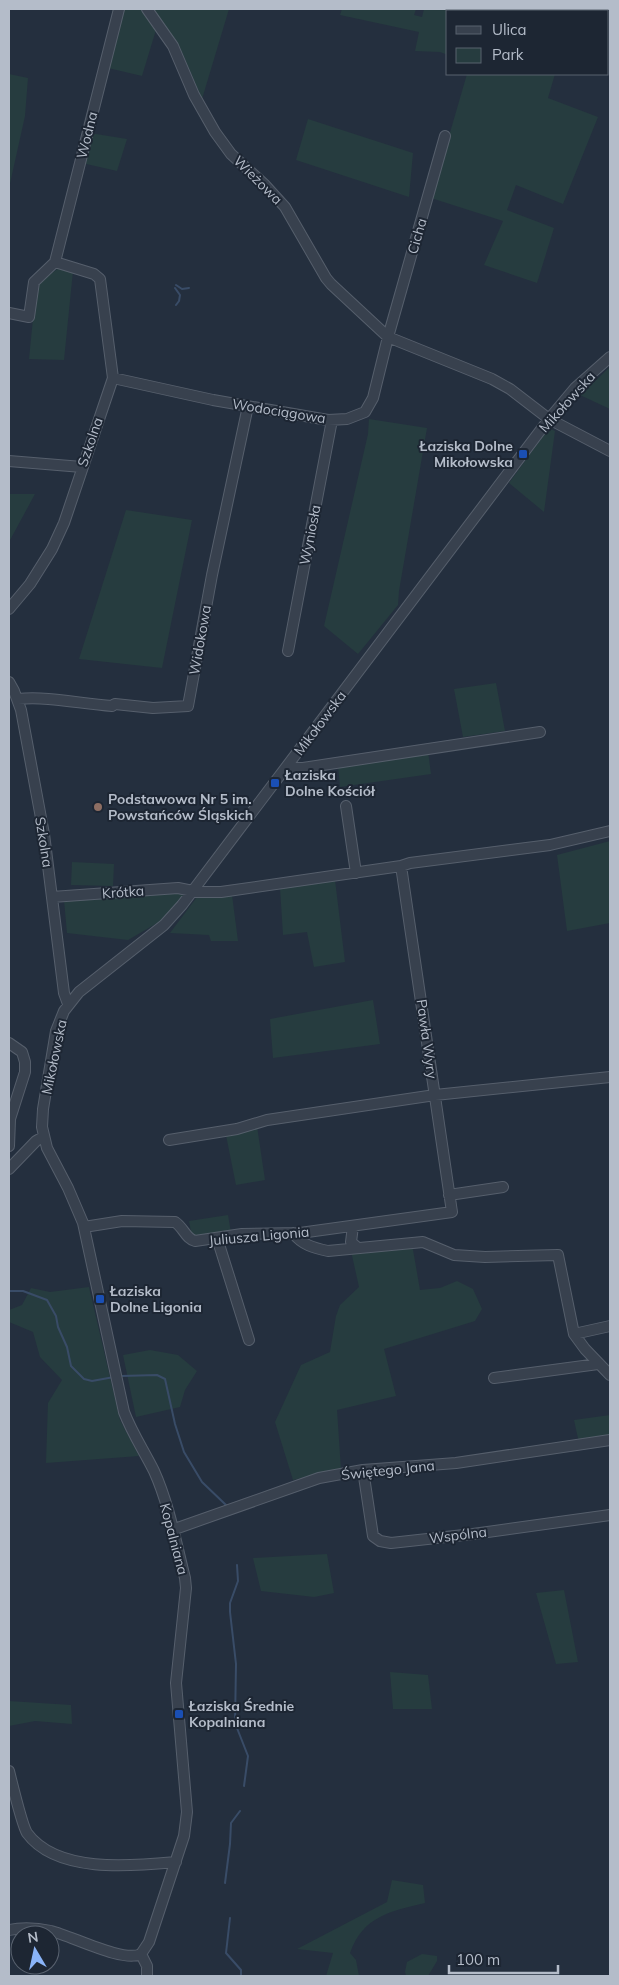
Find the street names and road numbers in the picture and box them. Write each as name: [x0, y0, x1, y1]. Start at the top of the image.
street label: Wodna: [72, 110, 102, 160]
street label: Wieżowa: [230, 152, 286, 208]
street label: Cicha: [403, 216, 431, 256]
street label: Mikołowska: [535, 368, 599, 436]
street label: Wodociągowa: [231, 395, 327, 427]
street label: Szkolna: [73, 415, 107, 469]
street label: Wyniosła: [295, 503, 325, 567]
street label: Widokowa: [185, 604, 215, 676]
street label: Mikołowska: [290, 687, 350, 759]
street label: Szkolna: [31, 815, 57, 869]
street label: Krótka: [101, 882, 145, 902]
street label: Pawła Wyry: [413, 998, 442, 1081]
street label: Mikołowska: [37, 1018, 71, 1096]
street label: Juliusza Ligonia: [208, 1223, 310, 1249]
street label: Świętego Jana: [340, 1456, 436, 1484]
street label: Kopalniana: [156, 1501, 192, 1577]
street label: Wspólna: [428, 1523, 488, 1547]

